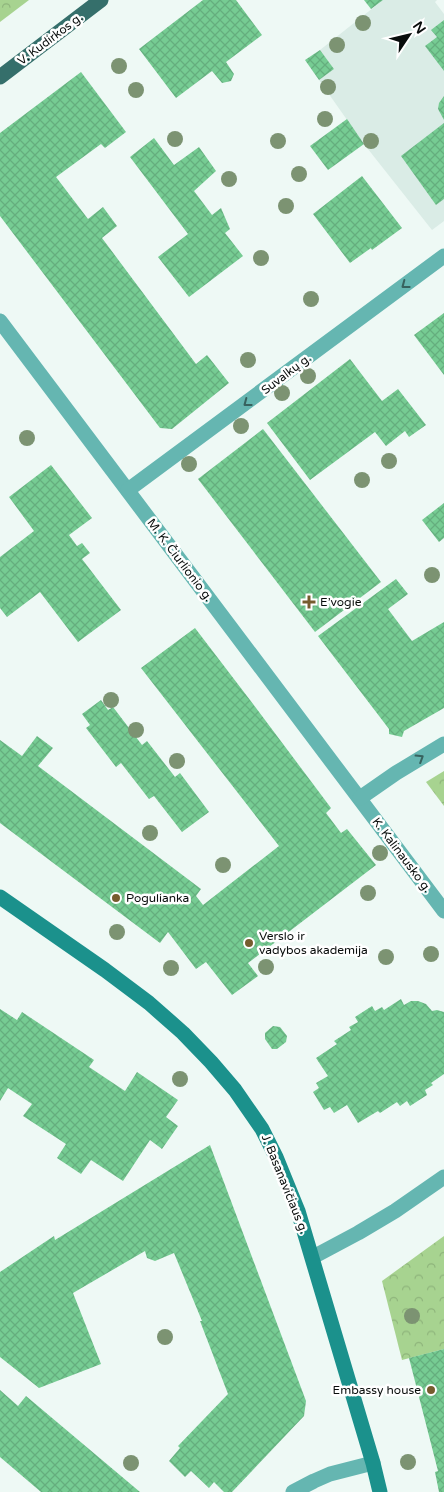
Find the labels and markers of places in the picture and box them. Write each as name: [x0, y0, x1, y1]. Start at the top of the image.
marker: E’vogie: [302, 595, 316, 609]
place label: E’vogie: [320, 595, 362, 609]
place label: Pogulianka: [126, 891, 189, 905]
marker: Pogulianka: [110, 892, 122, 904]
place label: Verslo ir vadybos akademija: [259, 929, 368, 957]
marker: Verslo ir vadybos akademija: [243, 937, 255, 949]
place label: Embassy house: [333, 1383, 421, 1397]
marker: Embassy house: [425, 1384, 437, 1396]

